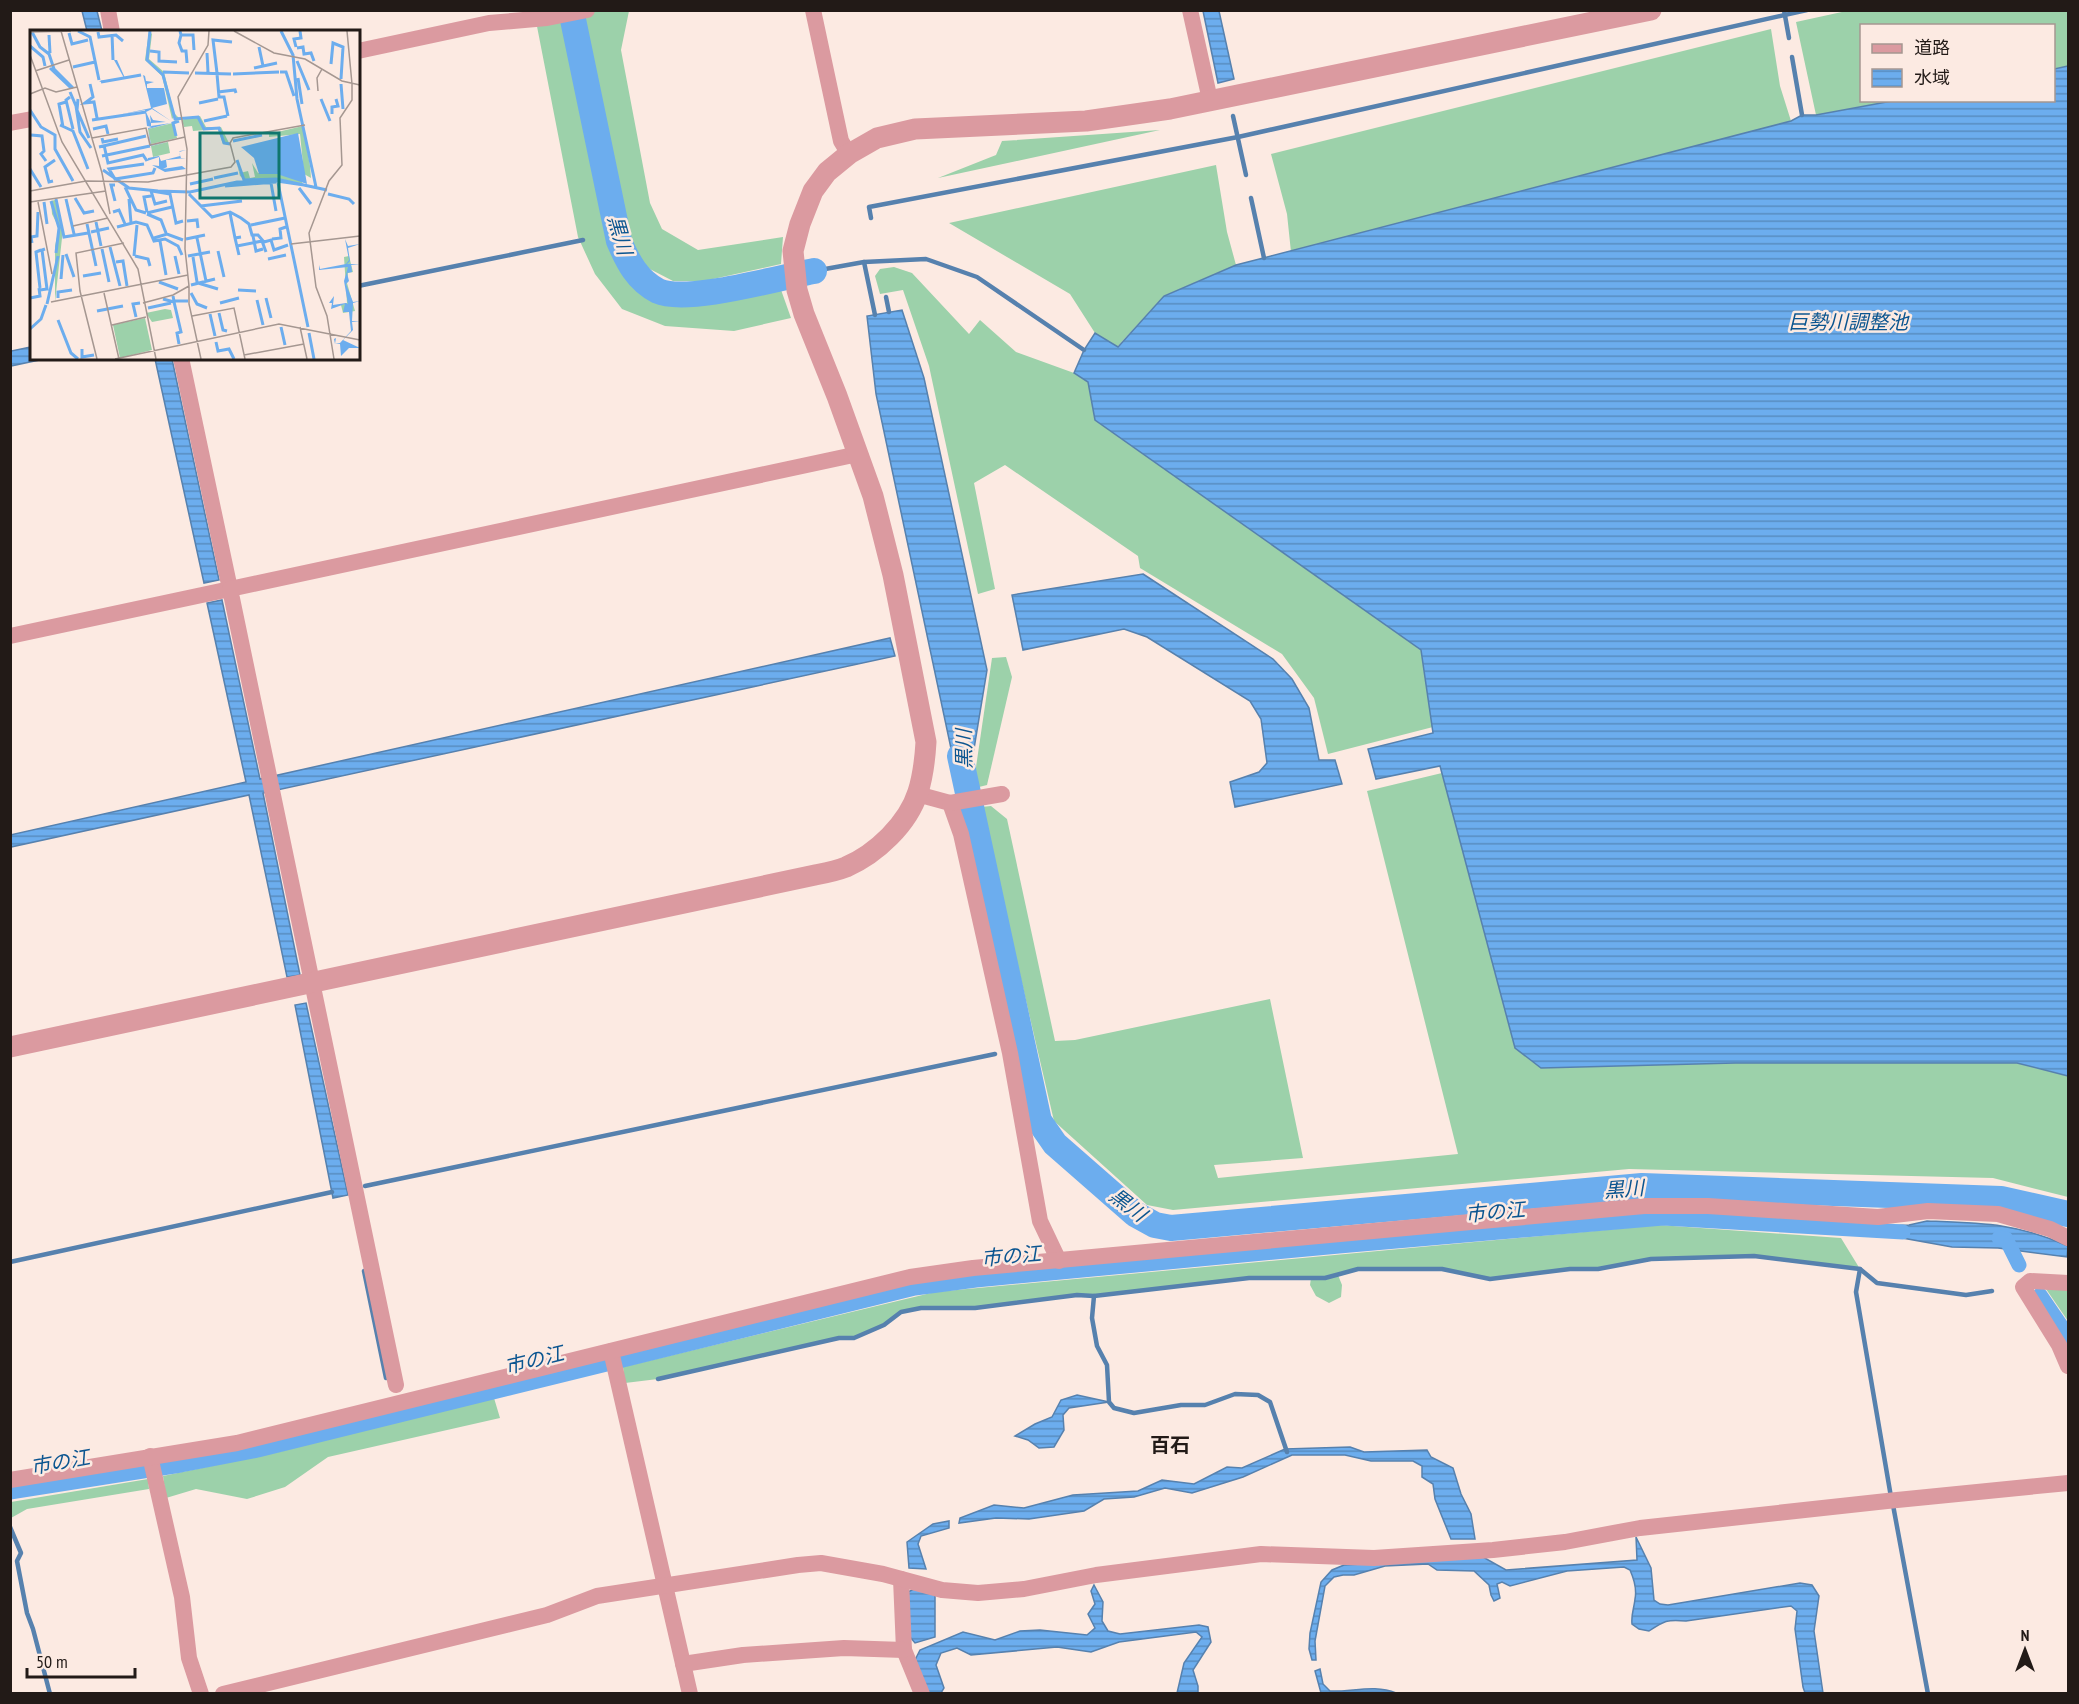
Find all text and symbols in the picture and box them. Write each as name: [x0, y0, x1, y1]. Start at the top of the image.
legend: [1860, 24, 2055, 102]
inset map: [30, 30, 360, 360]
text: 道路: [1914, 36, 1950, 59]
text: 水域: [1914, 66, 1950, 89]
water label: 黒川: [602, 212, 639, 260]
water label: 巨勢川調整池: [1788, 309, 1910, 335]
water label: 黒川: [951, 727, 977, 769]
water label: 黒川: [1603, 1174, 1647, 1203]
water label: 黒川: [1104, 1183, 1153, 1229]
water label: 市の江: [1464, 1196, 1528, 1228]
water label: 市の江: [980, 1240, 1044, 1272]
water label: 市の江: [502, 1340, 568, 1380]
district label: 百石: [1150, 1432, 1190, 1458]
water label: 市の江: [28, 1444, 94, 1480]
north arrow: [1995, 1620, 2055, 1680]
text: N: [2021, 1625, 2029, 1645]
scale bar: [27, 1641, 135, 1679]
text: 50 m: [36, 1650, 68, 1673]

